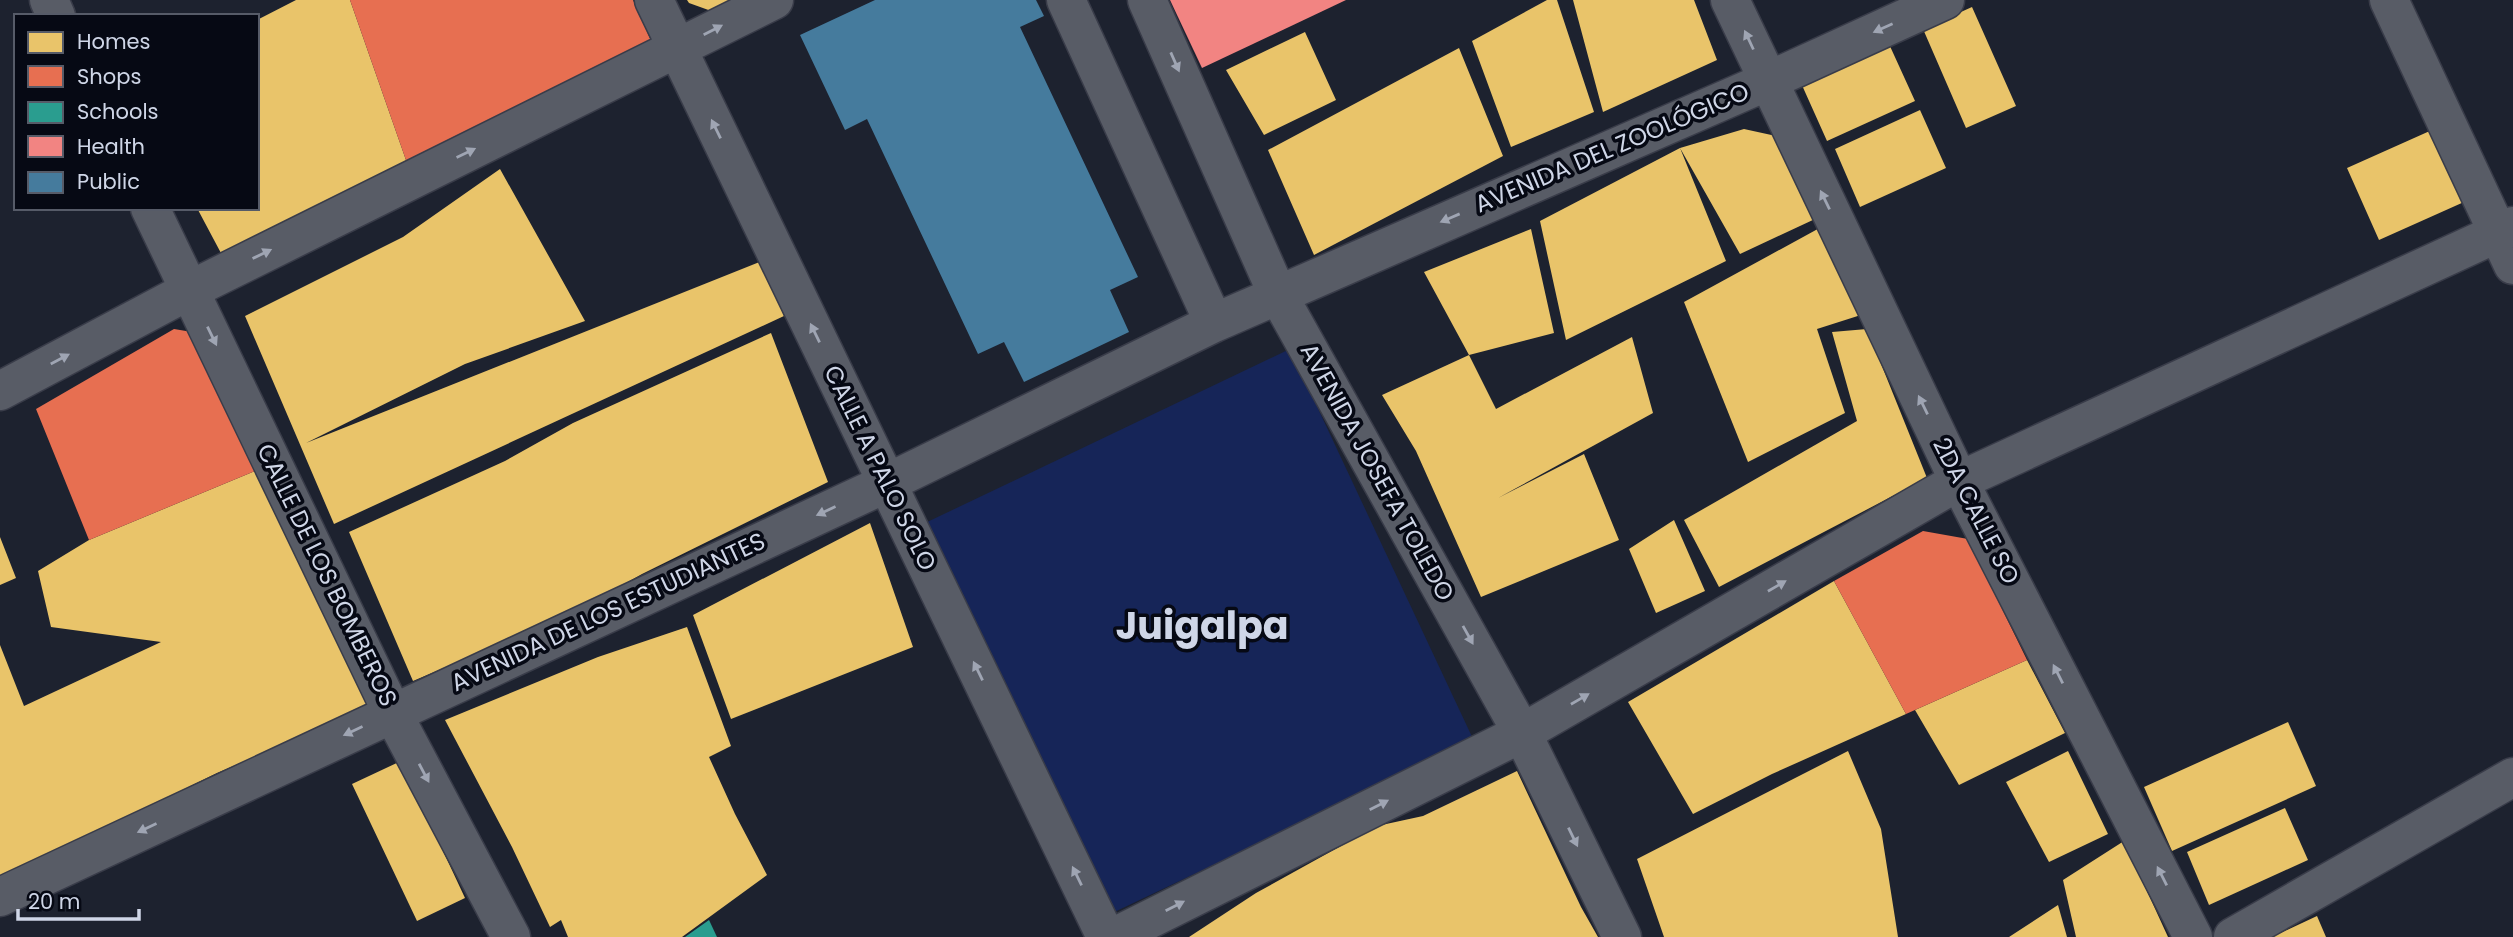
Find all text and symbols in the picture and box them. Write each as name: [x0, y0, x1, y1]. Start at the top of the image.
legend: [14, 14, 259, 210]
one-way arrow: [1872, 23, 1893, 34]
one-way arrow: [704, 25, 724, 37]
text: Homes: [77, 27, 151, 56]
one-way arrow: [1743, 30, 1755, 50]
one-way arrow: [1170, 52, 1181, 73]
text: Shops: [77, 62, 141, 91]
street label: AVENIDA DEL ZOOLÓGICO: [1470, 75, 1754, 220]
text: Schools: [77, 97, 159, 126]
one-way arrow: [711, 118, 722, 139]
text: Health: [77, 132, 145, 161]
one-way arrow: [456, 148, 476, 159]
text: Public: [77, 167, 140, 196]
one-way arrow: [1819, 190, 1830, 210]
one-way arrow: [1440, 212, 1460, 224]
one-way arrow: [252, 249, 272, 260]
one-way arrow: [810, 323, 821, 343]
one-way arrow: [206, 326, 218, 346]
street label: AVENIDA JOSEFA TOLEDO: [1293, 337, 1462, 607]
one-way arrow: [50, 354, 70, 365]
street label: CALLE A PALO SOLO: [816, 360, 945, 576]
one-way arrow: [1917, 395, 1929, 415]
street label: 2DA CALLE SO: [1925, 432, 2028, 590]
street label: CALLE DE LOS BOMBEROS: [249, 438, 405, 712]
one-way arrow: [815, 506, 836, 517]
street label: AVENIDA DE LOS ESTUDIANTES: [445, 524, 770, 699]
one-way arrow: [1768, 579, 1787, 592]
district label: Juigalpa: [1115, 599, 1289, 652]
one-way arrow: [1462, 625, 1474, 645]
one-way arrow: [972, 661, 984, 681]
one-way arrow: [2052, 664, 2064, 684]
one-way arrow: [1571, 693, 1590, 705]
one-way arrow: [342, 726, 363, 737]
one-way arrow: [418, 763, 430, 783]
one-way arrow: [1369, 799, 1389, 810]
one-way arrow: [137, 822, 157, 834]
one-way arrow: [1567, 827, 1579, 847]
one-way arrow: [1071, 865, 1082, 886]
one-way arrow: [2156, 866, 2167, 886]
scale bar: [18, 878, 138, 922]
text: 20 m: [28, 887, 81, 916]
one-way arrow: [1165, 901, 1185, 912]

